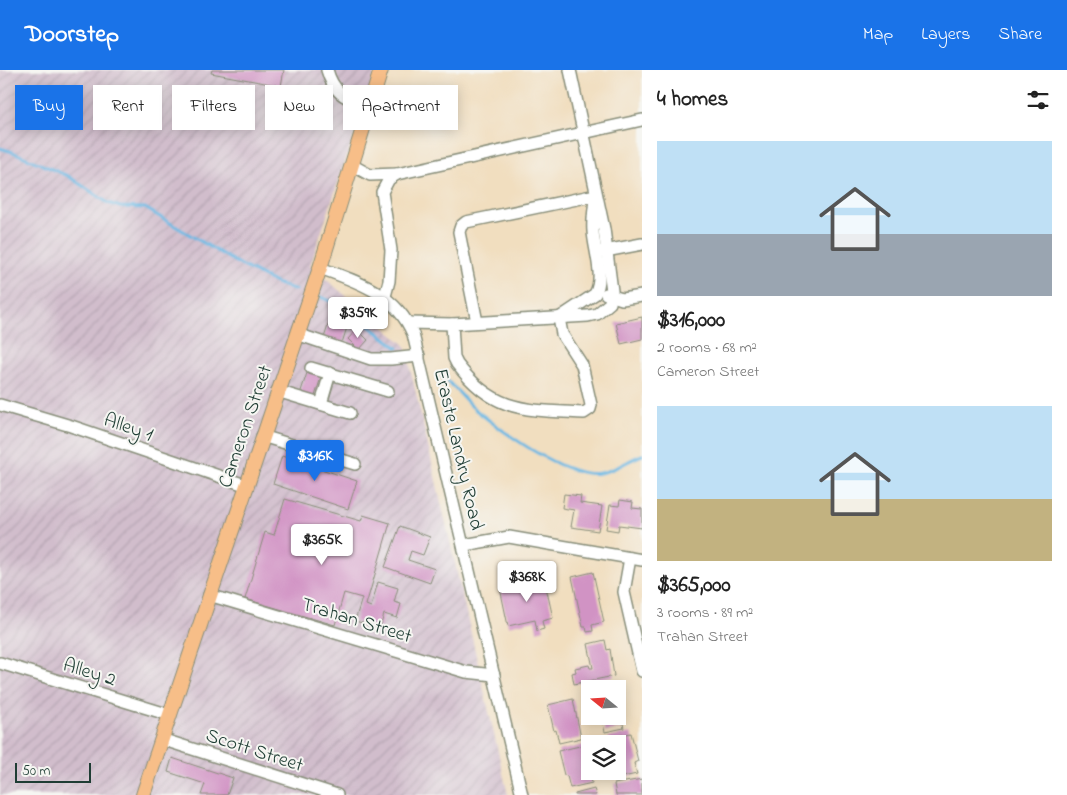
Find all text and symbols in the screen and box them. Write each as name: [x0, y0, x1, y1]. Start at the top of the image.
text: Doorstep: [25, 18, 119, 53]
text: Map: [863, 22, 893, 48]
text: Layers: [921, 22, 971, 48]
text: Share: [999, 22, 1042, 48]
chip: Buy: [15, 85, 83, 130]
chip: Rent: [93, 85, 162, 130]
chip: Filters: [172, 85, 255, 130]
chip: New: [265, 85, 333, 130]
chip: Apartment: [343, 85, 458, 130]
text: 4 homes: [657, 85, 728, 115]
icon: filters: [1024, 86, 1052, 114]
icon: home: [810, 174, 900, 264]
pin: $359K: [323, 296, 393, 339]
text: $359K: [339, 301, 377, 325]
text: $316,000: [657, 306, 725, 336]
text: 2 rooms · 68 m²: [657, 336, 757, 360]
text: Cameron Street: [657, 360, 760, 384]
street label: Cameron Street: [212, 361, 281, 492]
street label: Eraste Landry Road: [425, 366, 490, 533]
street label: Alley 1: [100, 406, 157, 450]
icon: home: [810, 439, 900, 529]
pin: $316K: [280, 440, 350, 482]
text: $316K: [297, 444, 333, 468]
pin: $365K: [287, 524, 357, 566]
text: $365K: [302, 528, 342, 552]
pin: $368K: [492, 560, 562, 603]
text: $368K: [508, 565, 546, 589]
text: $365,000: [657, 571, 730, 601]
street label: Trahan Street: [298, 591, 415, 652]
text: 3 rooms · 89 m²: [657, 601, 753, 625]
text: Trahan Street: [657, 625, 748, 649]
street label: Alley 2: [59, 652, 119, 695]
north arrow: [581, 680, 626, 725]
map controls: [581, 680, 626, 780]
street label: Scott Street: [202, 722, 307, 781]
button: layers: [581, 735, 626, 780]
scale bar: [15, 760, 91, 783]
text: 50 m: [22, 761, 50, 782]

